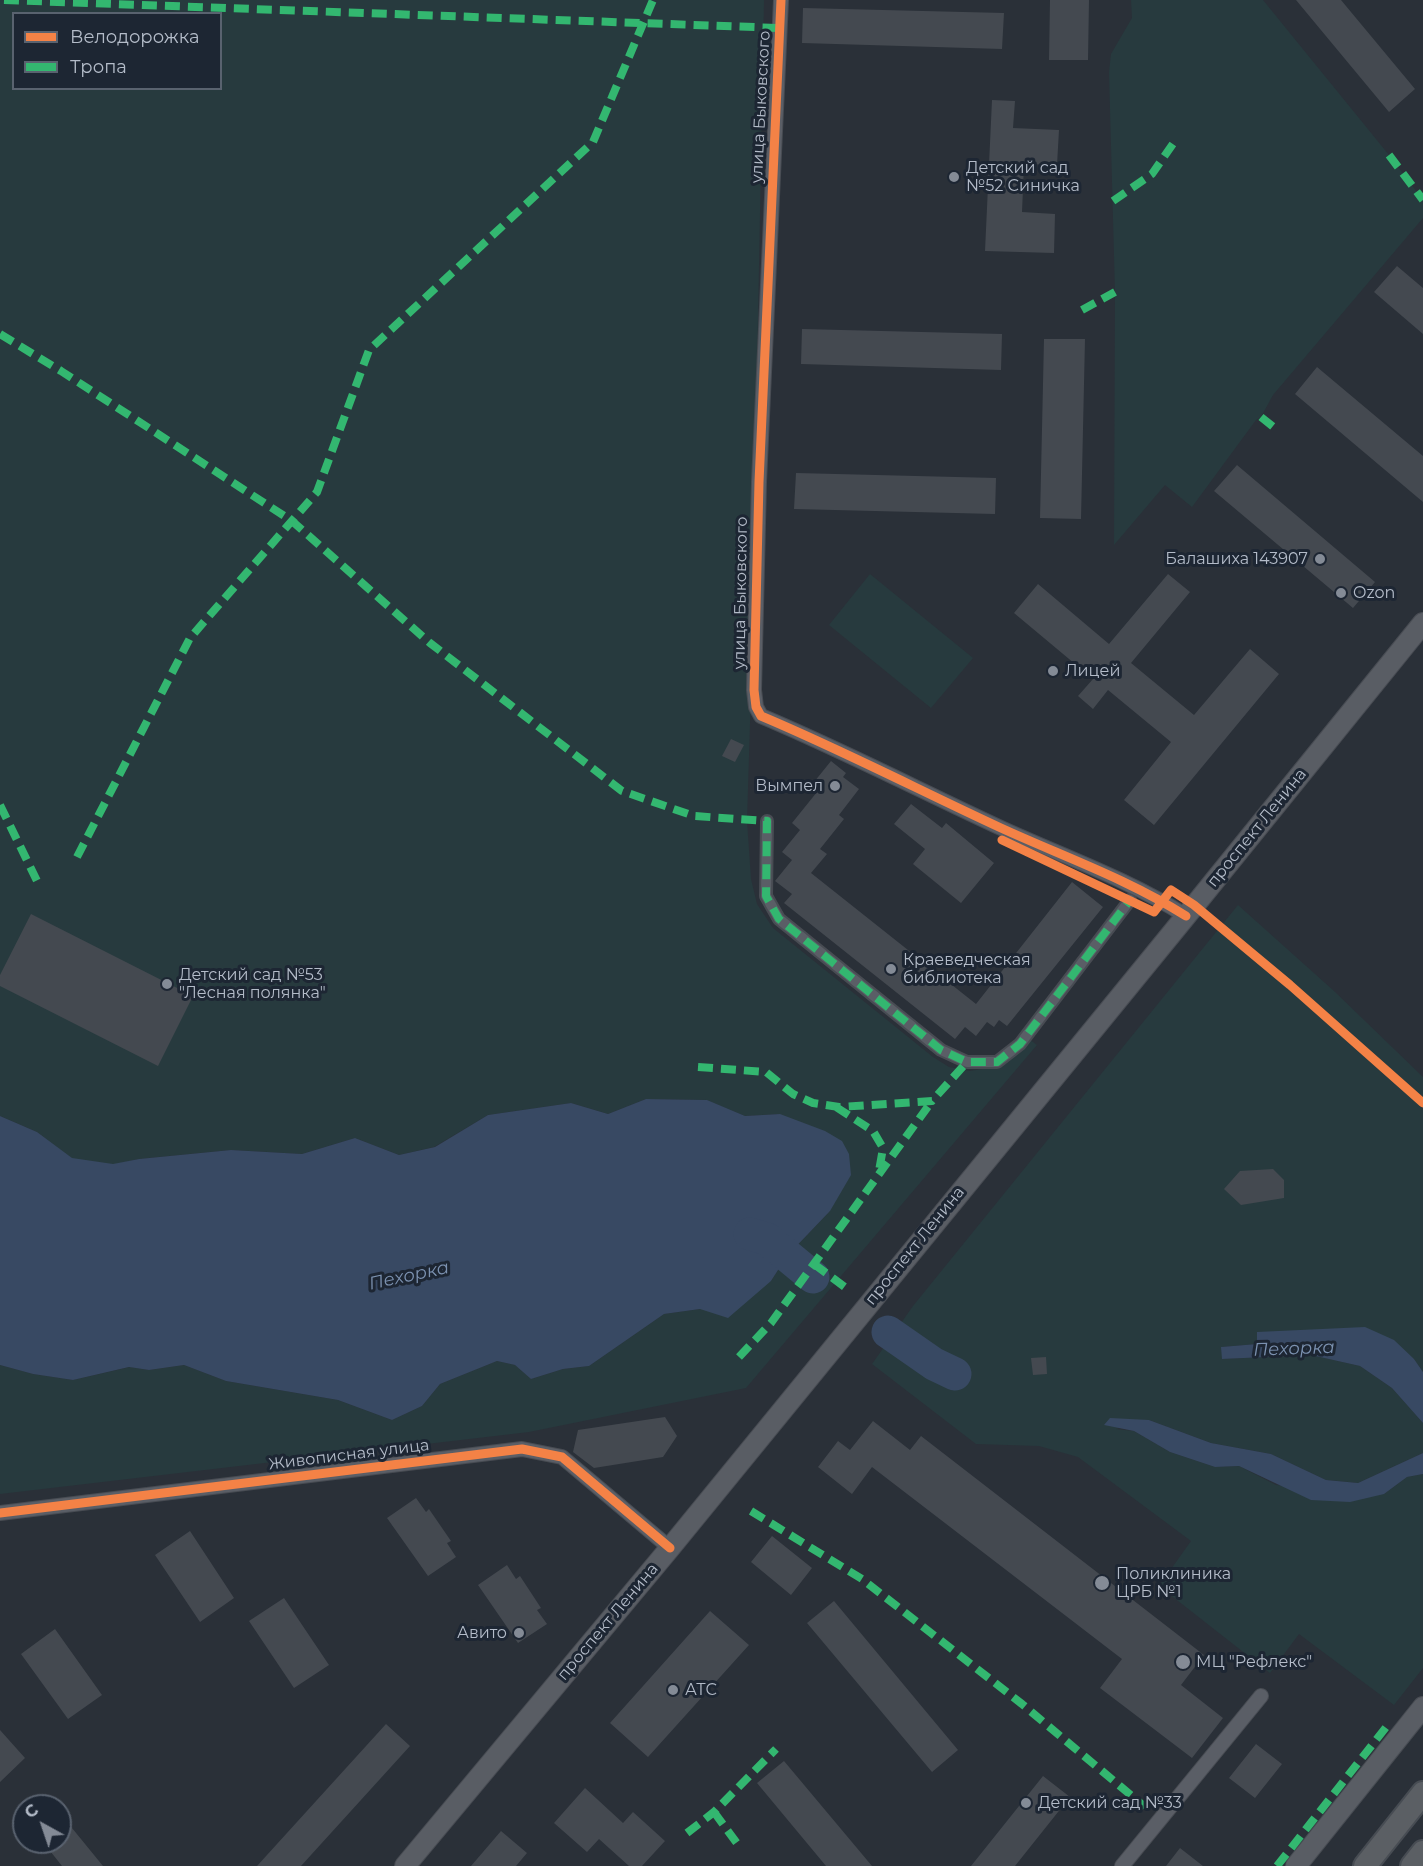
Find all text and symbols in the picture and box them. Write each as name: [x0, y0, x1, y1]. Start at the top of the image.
legend: [12, 12, 222, 90]
text: Велодорожка: [70, 26, 199, 48]
street label: улица Быковского: [747, 30, 775, 184]
text: Тропа: [70, 56, 127, 78]
place label: Детский сад №52 Синичка: [966, 158, 1080, 196]
marker: Детский сад №52 Синичка: [947, 170, 961, 184]
street label: улица Быковского: [730, 516, 752, 670]
place label: Балашиха 143907: [1165, 549, 1308, 569]
marker: Балашиха 143907: [1313, 552, 1327, 566]
place label: Ozon: [1353, 583, 1395, 603]
marker: Ozon: [1334, 586, 1348, 600]
place label: Лицей: [1065, 661, 1120, 681]
marker: Лицей: [1046, 664, 1060, 678]
street label: проспект Ленина: [1203, 765, 1311, 891]
place label: Вымпел: [755, 776, 823, 796]
marker: Вымпел: [828, 779, 842, 793]
place label: Краеведческая библиотека: [903, 950, 1031, 988]
marker: Краеведческая библиотека: [884, 962, 898, 976]
place label: Детский сад №53 "Лесная полянка": [179, 965, 326, 1003]
marker: Детский сад №53 "Лесная полянка": [160, 977, 174, 991]
street label: проспект Ленина: [861, 1183, 969, 1309]
water label: Пехорка: [367, 1257, 451, 1295]
water label: Пехорка: [1253, 1337, 1335, 1361]
street label: Живописная улица: [268, 1436, 430, 1474]
street label: проспект Ленина: [553, 1560, 663, 1684]
place label: Поликлиника ЦРБ №1: [1116, 1564, 1231, 1602]
marker: Поликлиника ЦРБ №1: [1093, 1574, 1111, 1592]
place label: Авито: [457, 1623, 507, 1643]
marker: Авито: [512, 1626, 526, 1640]
place label: МЦ "Рефлекс": [1196, 1652, 1312, 1672]
marker: МЦ "Рефлекс": [1174, 1653, 1192, 1671]
place label: АТС: [685, 1680, 717, 1700]
marker: АТС: [666, 1683, 680, 1697]
place label: Детский сад №33: [1038, 1793, 1182, 1813]
north arrow: [12, 1794, 72, 1854]
marker: Детский сад №33: [1019, 1796, 1033, 1810]
text: С: [21, 1800, 42, 1822]

